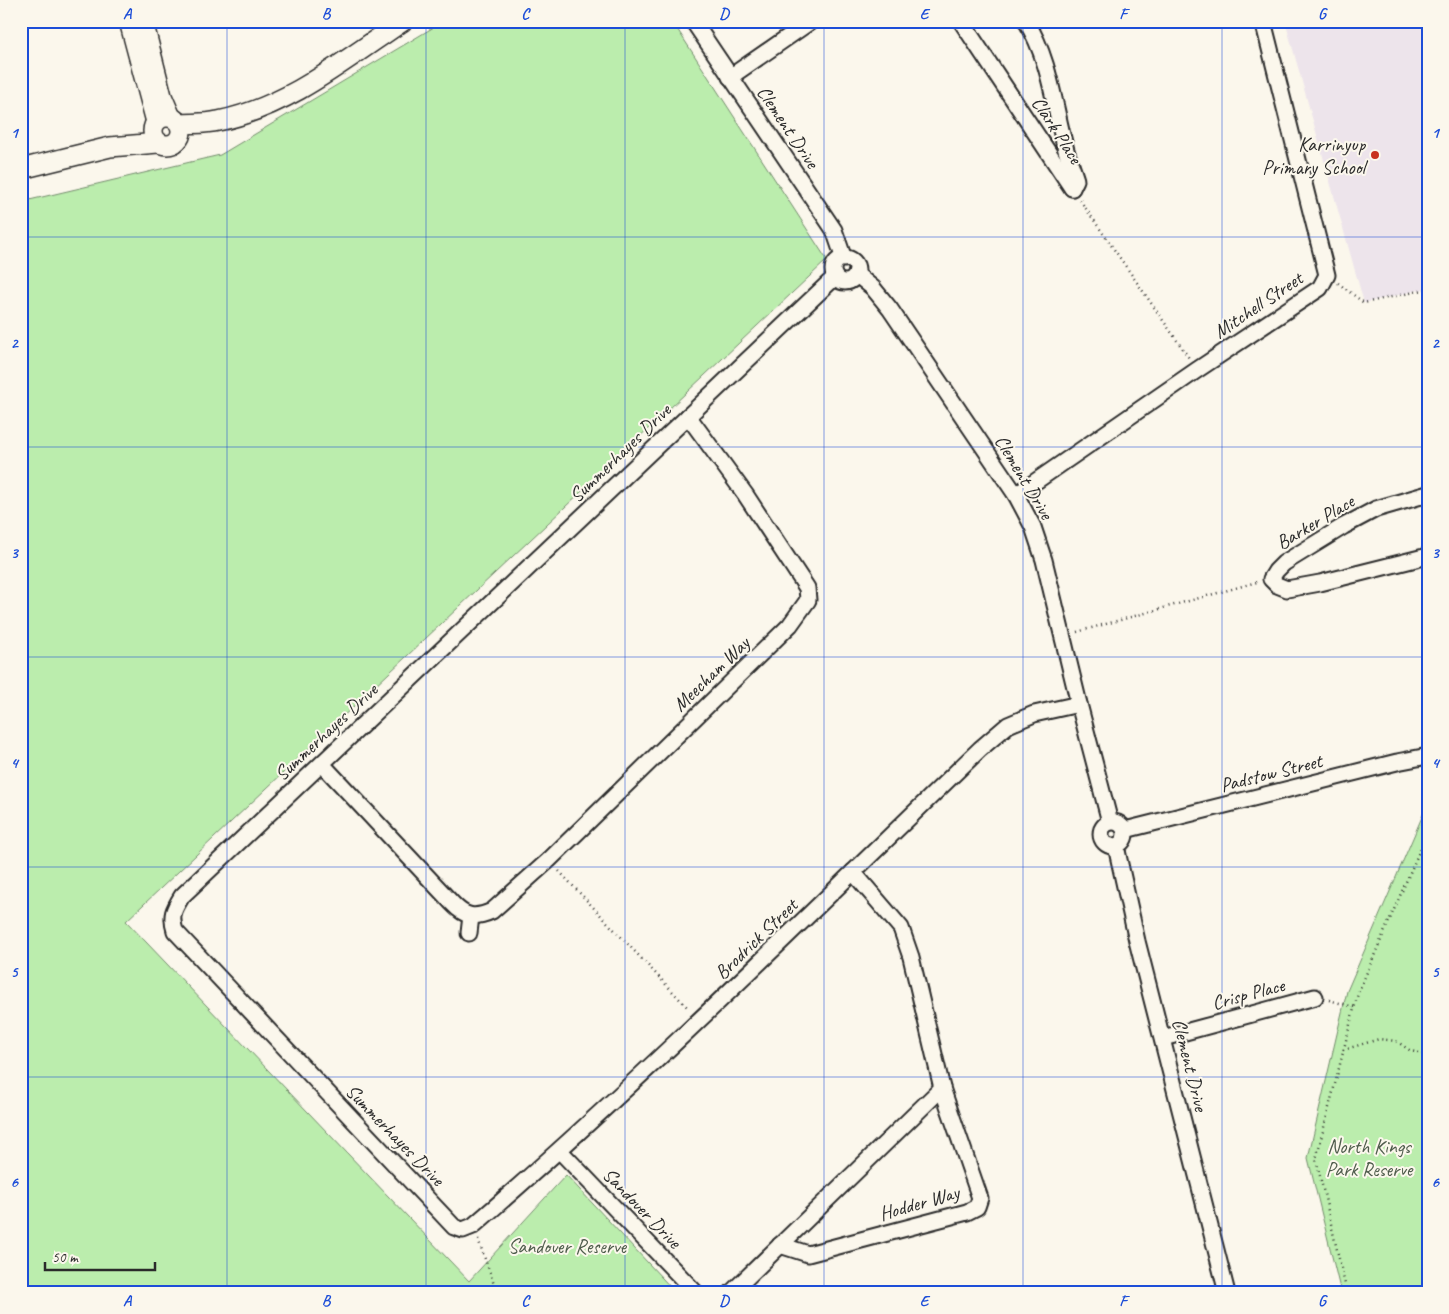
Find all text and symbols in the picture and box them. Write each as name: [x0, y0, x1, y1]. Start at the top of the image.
text: A: [123, 4, 133, 24]
text: B: [322, 4, 332, 24]
text: C: [521, 4, 531, 24]
text: D: [719, 4, 730, 24]
text: E: [920, 4, 931, 24]
text: F: [1119, 4, 1130, 24]
text: G: [1318, 4, 1328, 24]
street label: Clement Drive: [751, 81, 826, 174]
street label: Clark Place: [1026, 92, 1089, 170]
text: 1: [10, 123, 19, 143]
text: 1: [1431, 123, 1440, 143]
place label: Karrinyup Primary School: [1262, 132, 1369, 180]
marker: Karrinyup Primary School: [1369, 149, 1381, 161]
street label: Mitchell Street: [1209, 265, 1309, 344]
text: 2: [10, 333, 19, 353]
text: 2: [1431, 333, 1440, 353]
street label: Summerhayes Drive: [564, 397, 677, 508]
street label: Clement Drive: [989, 430, 1060, 525]
street label: Barker Place: [1271, 488, 1360, 555]
text: 3: [10, 543, 19, 563]
text: 3: [1431, 543, 1440, 563]
street label: Meecham Way: [667, 630, 756, 717]
street label: Summerhayes Drive: [269, 677, 384, 786]
street label: Padstow Street: [1218, 748, 1327, 798]
text: 4: [10, 753, 19, 773]
text: 4: [1431, 753, 1440, 773]
street label: Brodrick Street: [709, 892, 804, 985]
text: 5: [11, 962, 20, 982]
text: 5: [1432, 962, 1441, 982]
street label: Crisp Place: [1209, 972, 1288, 1016]
street label: Clement Drive: [1166, 1016, 1214, 1115]
street label: Summerhayes Drive: [340, 1079, 451, 1192]
park label: North Kings Park Reserve: [1326, 1134, 1414, 1182]
street label: Sandover Drive: [597, 1162, 688, 1255]
text: 6: [10, 1172, 19, 1192]
text: 6: [1431, 1172, 1440, 1192]
street label: Hodder Way: [876, 1179, 964, 1226]
park label: Sandover Reserve: [508, 1234, 628, 1259]
scale bar: [45, 1239, 155, 1271]
text: 50 m: [52, 1248, 79, 1267]
text: A: [123, 1291, 133, 1311]
text: B: [322, 1291, 332, 1311]
text: C: [521, 1291, 531, 1311]
text: D: [719, 1291, 730, 1311]
text: E: [920, 1291, 931, 1311]
text: F: [1119, 1291, 1130, 1311]
text: G: [1318, 1291, 1328, 1311]

